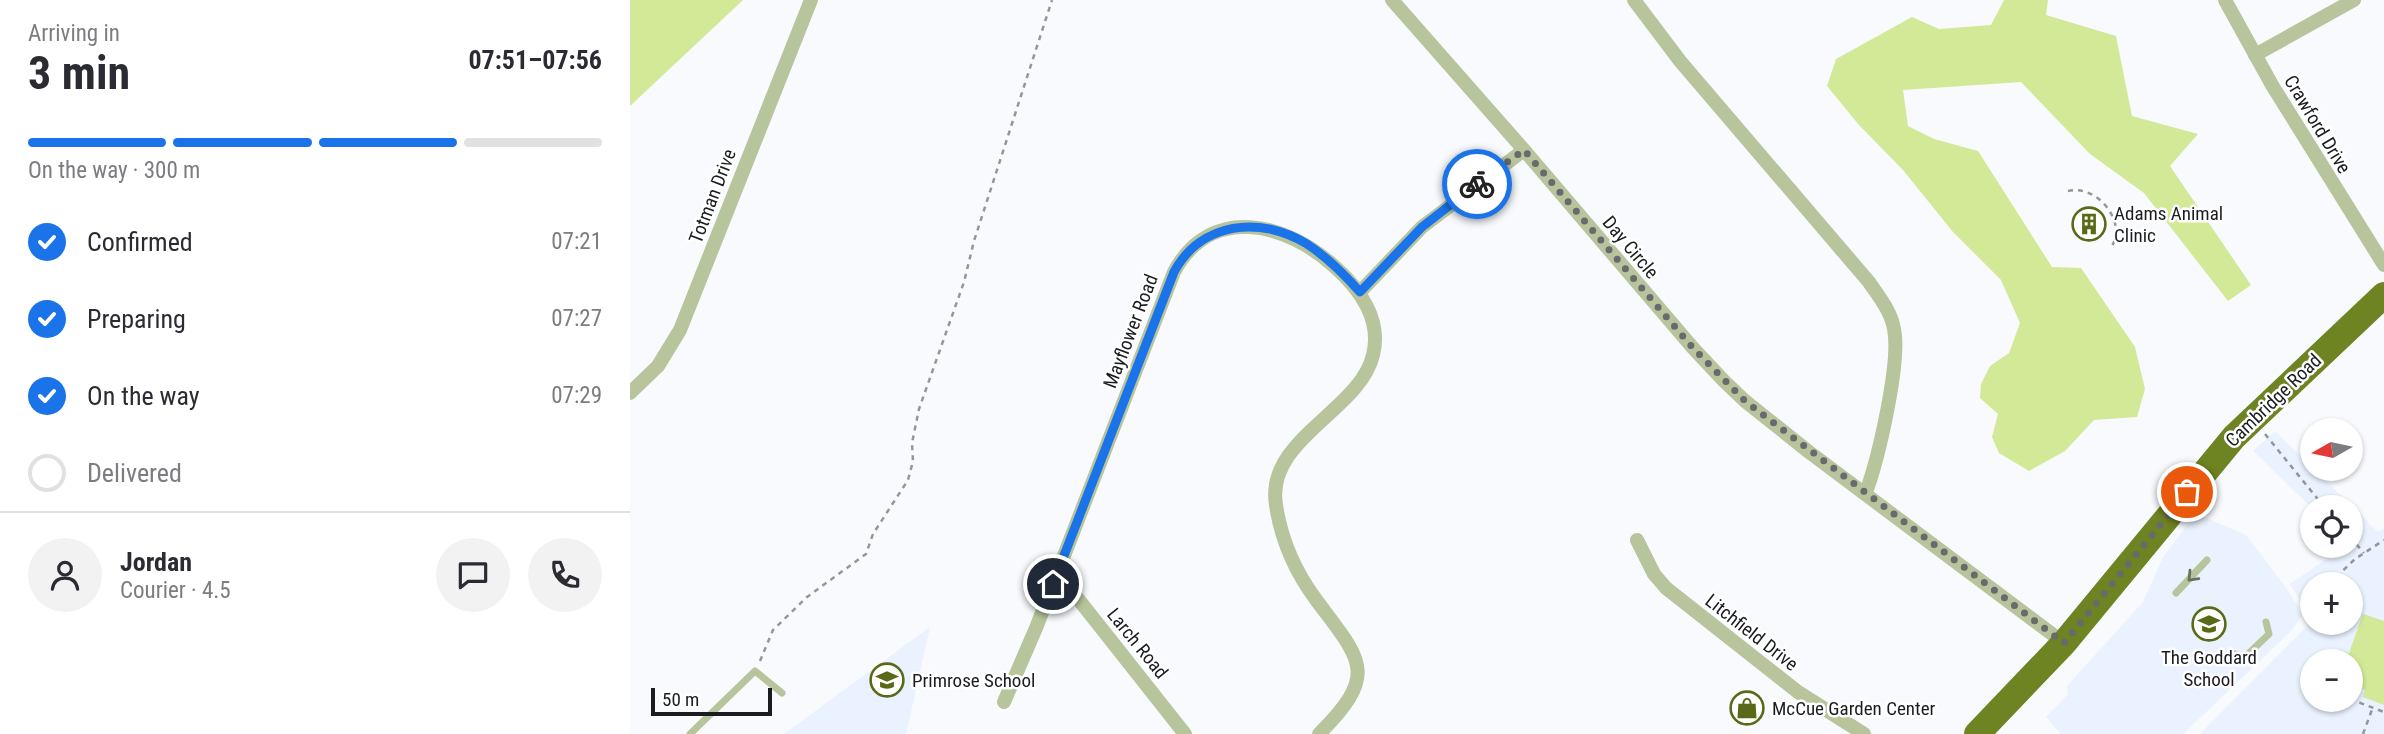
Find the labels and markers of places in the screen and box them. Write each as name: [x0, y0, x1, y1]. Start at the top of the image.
place label: Adams Animal Clinic: [2114, 202, 2223, 247]
building icon: Adams Animal Clinic: [2070, 205, 2108, 243]
pin: [2157, 462, 2217, 522]
pin: [1023, 554, 1083, 614]
school or university icon: The Goddard School: [2190, 605, 2228, 643]
place label: The Goddard School: [2161, 646, 2257, 691]
school or university icon: Primrose School: [868, 661, 906, 699]
place label: Primrose School: [912, 669, 1035, 692]
shop icon: McCue Garden Center: [1728, 689, 1766, 727]
place label: McCue Garden Center: [1772, 697, 1936, 720]

